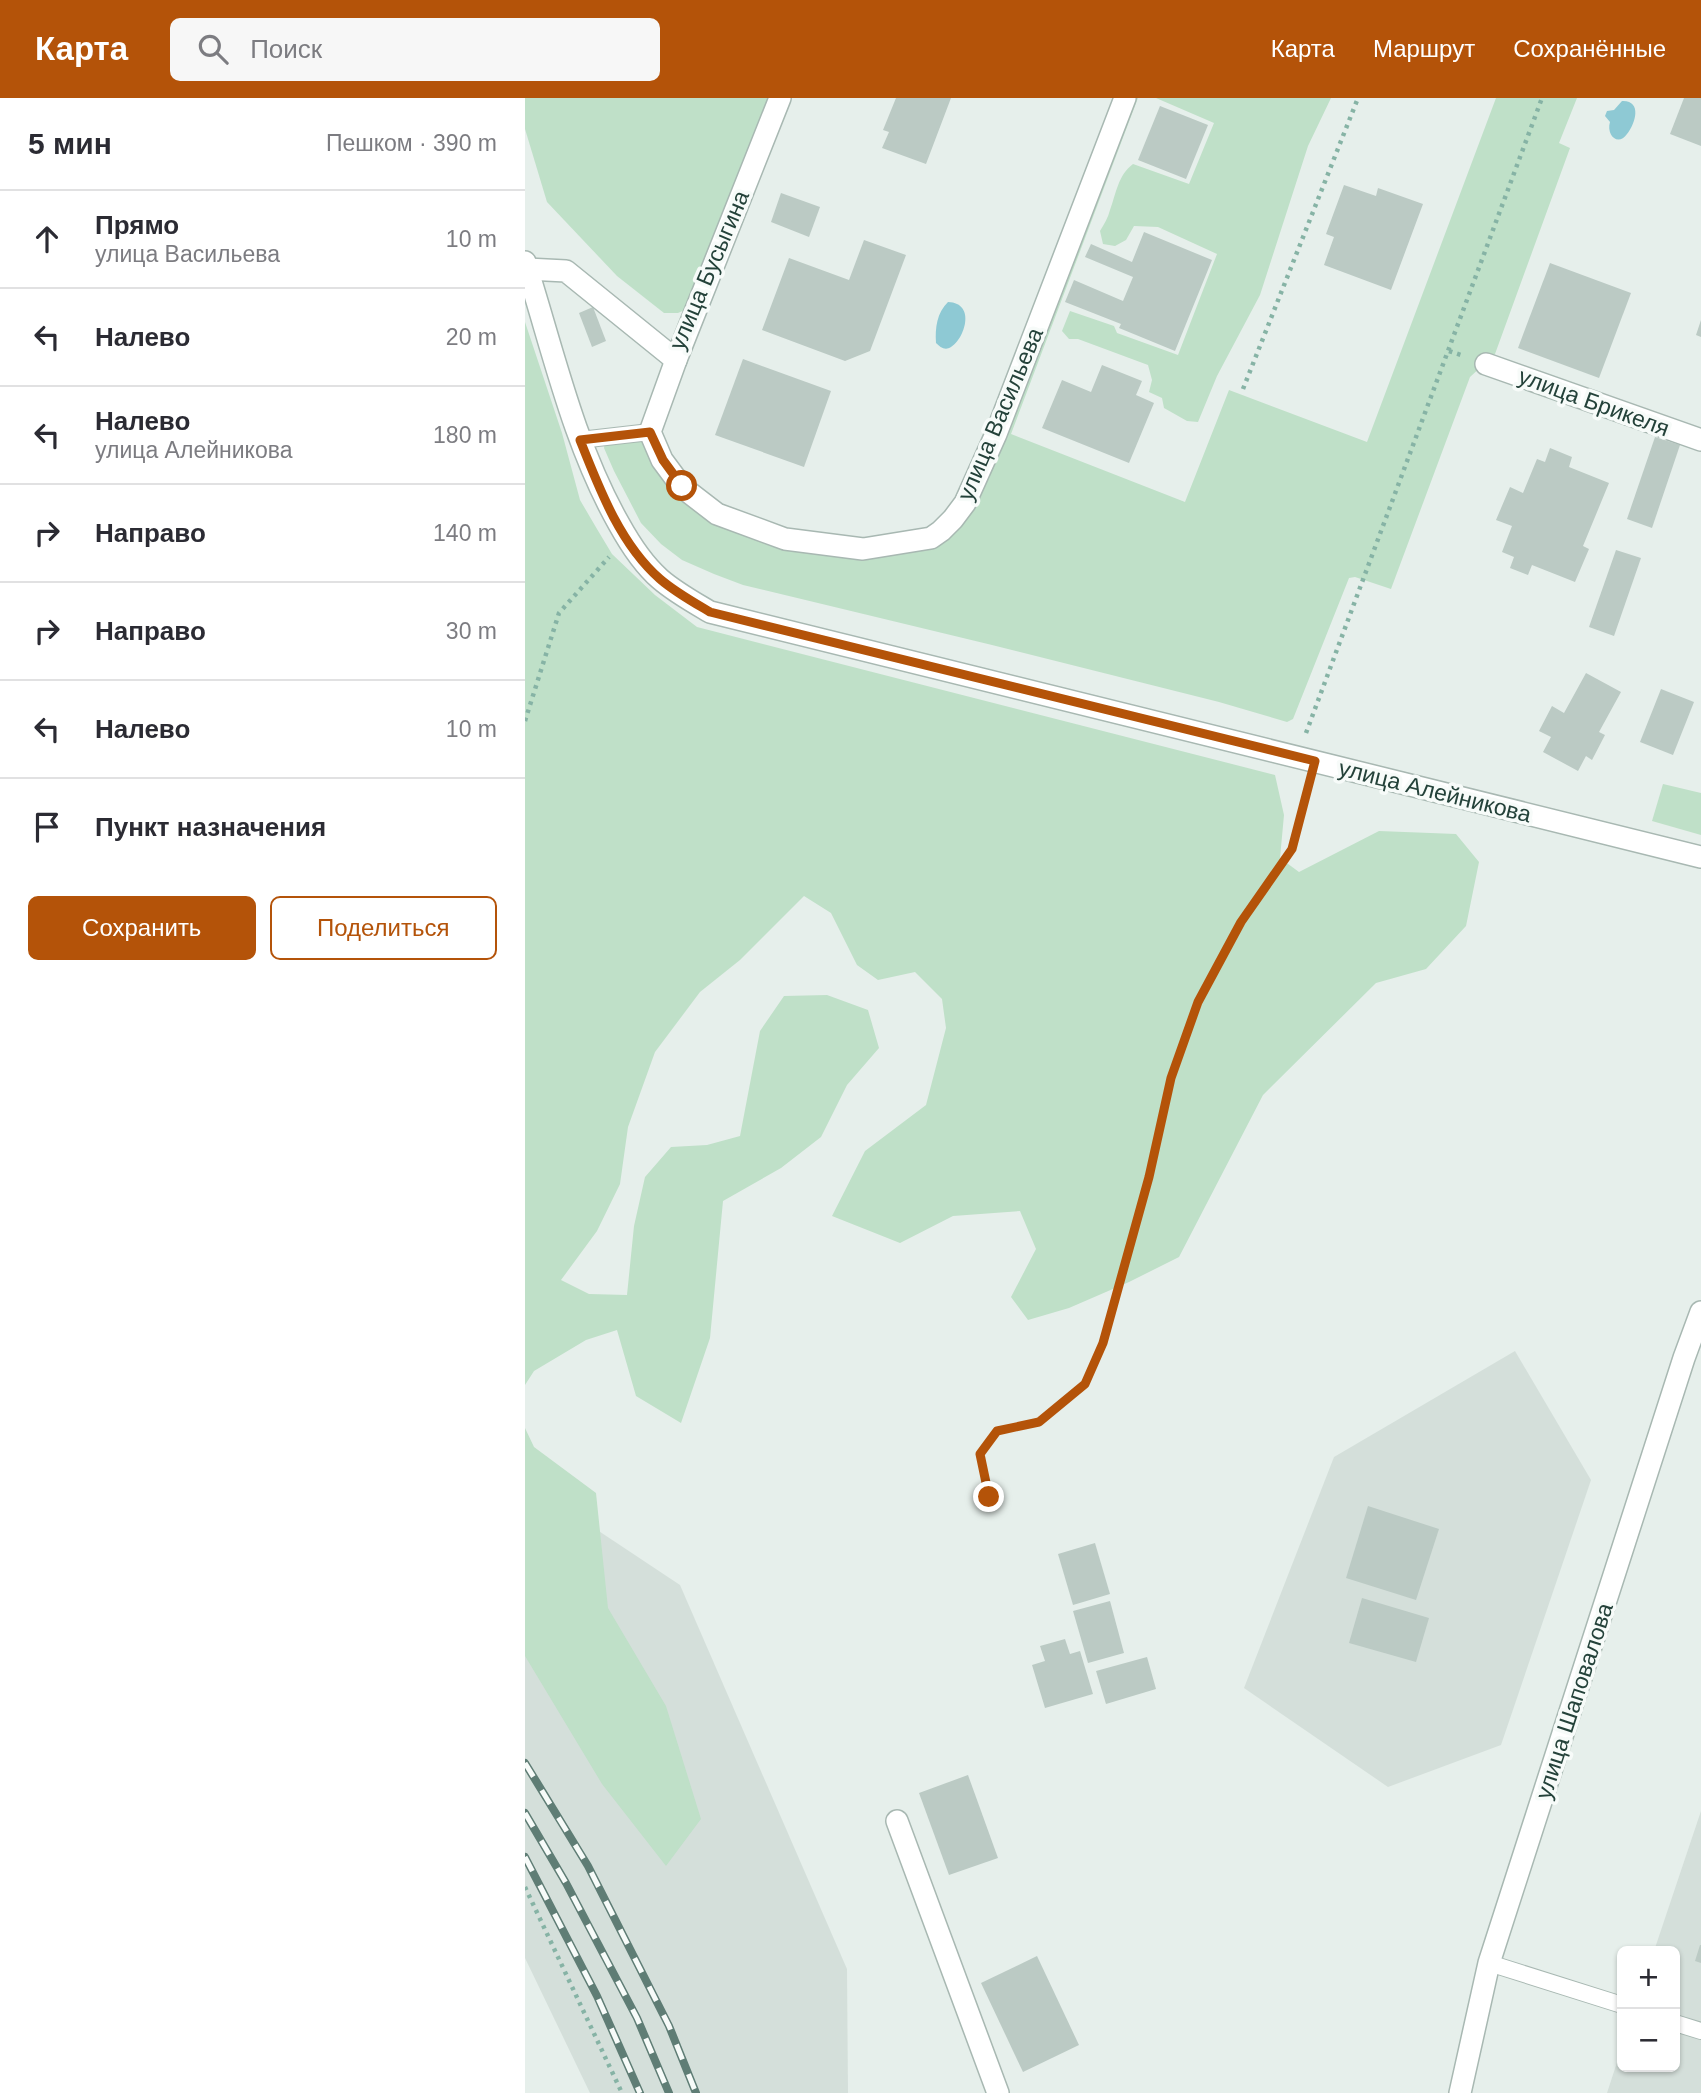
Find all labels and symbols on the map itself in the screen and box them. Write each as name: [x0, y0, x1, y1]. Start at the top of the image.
street label: улица Бусыгина: [664, 186, 754, 353]
street label: улица Васильева: [952, 324, 1048, 504]
street label: улица Брикеля: [1515, 363, 1673, 441]
route start: [666, 470, 697, 501]
street label: улица Алейникова: [1336, 755, 1534, 828]
route end: [973, 1481, 1004, 1512]
street label: улица Шаповалова: [1530, 1599, 1618, 1802]

